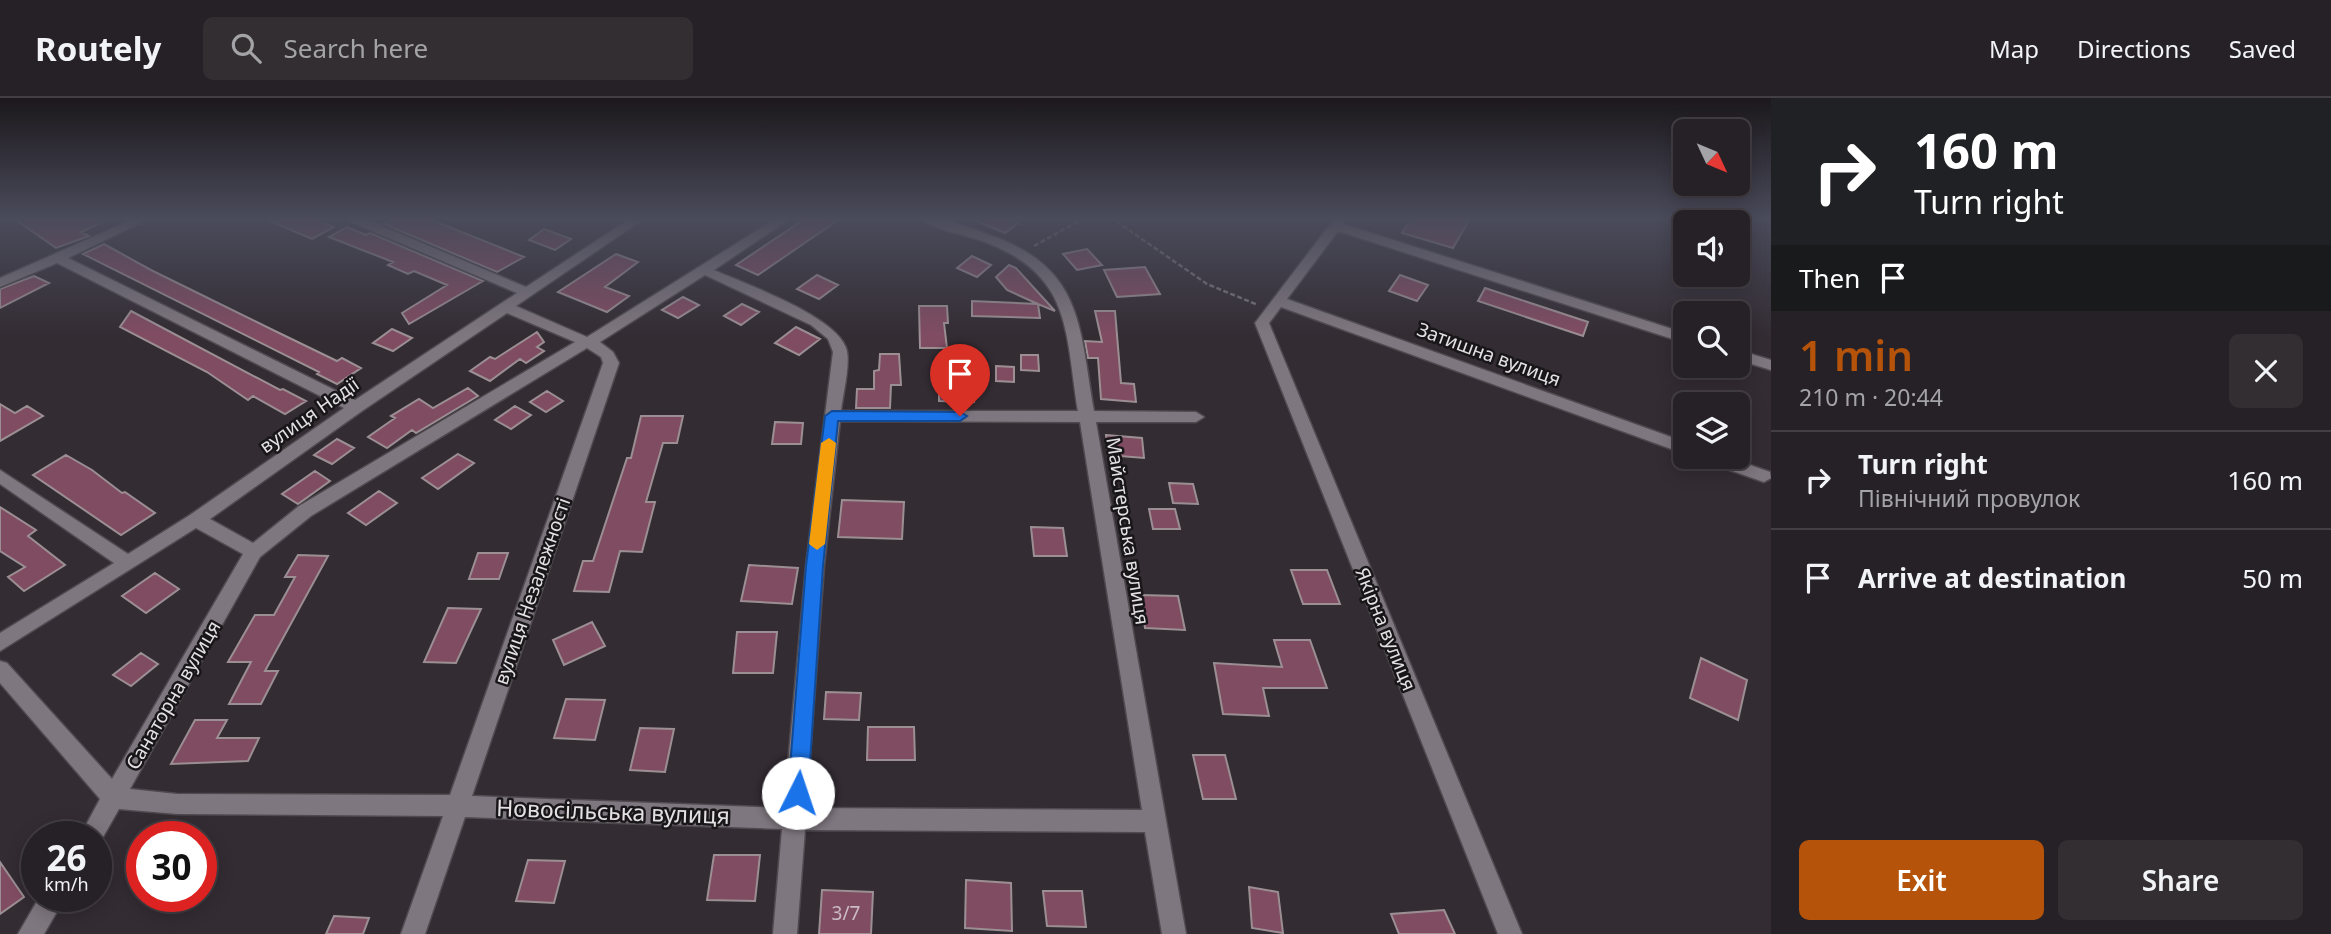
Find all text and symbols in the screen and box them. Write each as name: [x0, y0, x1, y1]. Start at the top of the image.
search box: [203, 17, 693, 80]
text: Routely: [35, 26, 161, 71]
icon: search: [227, 29, 265, 67]
text: Search here: [283, 30, 428, 66]
text: Map: [1989, 32, 2039, 65]
text: Directions: [2077, 32, 2191, 65]
text: Saved: [2229, 32, 2296, 65]
text: 160 m: [1914, 117, 2059, 183]
north arrow: [1673, 119, 1750, 196]
map controls: [1673, 119, 1750, 469]
icon: right: [1799, 126, 1890, 217]
text: Turn right: [1914, 180, 2064, 223]
button: sound: [1673, 210, 1750, 287]
icon: arrive: [1874, 259, 1912, 297]
text: Then: [1799, 260, 1860, 296]
button: search: [1673, 301, 1750, 378]
street label: Затишна вулиця: [1414, 316, 1564, 392]
text: 1 min: [1799, 326, 1913, 383]
button: close: [2229, 334, 2303, 408]
pin: [930, 344, 990, 416]
icon: arrive: [941, 355, 979, 393]
street label: вулиця Надії: [254, 371, 364, 459]
text: 210 m · 20:44: [1799, 381, 1943, 413]
button: layers: [1673, 392, 1750, 469]
street label: Майстерська вулиця: [1100, 435, 1156, 627]
text: Turn right: [1858, 446, 1988, 482]
icon: right: [1799, 461, 1837, 499]
text: 160 m: [2227, 462, 2303, 498]
text: Північний провулок: [1858, 482, 2080, 514]
street label: вулиця Незалежності: [488, 494, 576, 688]
icon: arrive: [1799, 559, 1837, 597]
text: Arrive at destination: [1858, 560, 2127, 596]
text: 50 m: [2242, 560, 2303, 596]
street label: Якірна вулиця: [1349, 564, 1423, 694]
street label: Санаторна вулиця: [120, 616, 226, 774]
position arrow: [761, 756, 835, 830]
street label: Новосільська вулиця: [496, 791, 730, 831]
speed limit sign: 30: [126, 821, 217, 912]
text: 26: [46, 834, 87, 881]
button: Exit: [1799, 840, 2044, 920]
button: Share: [2058, 840, 2303, 920]
text: km/h: [44, 872, 89, 896]
house number: 3/7: [832, 900, 860, 926]

